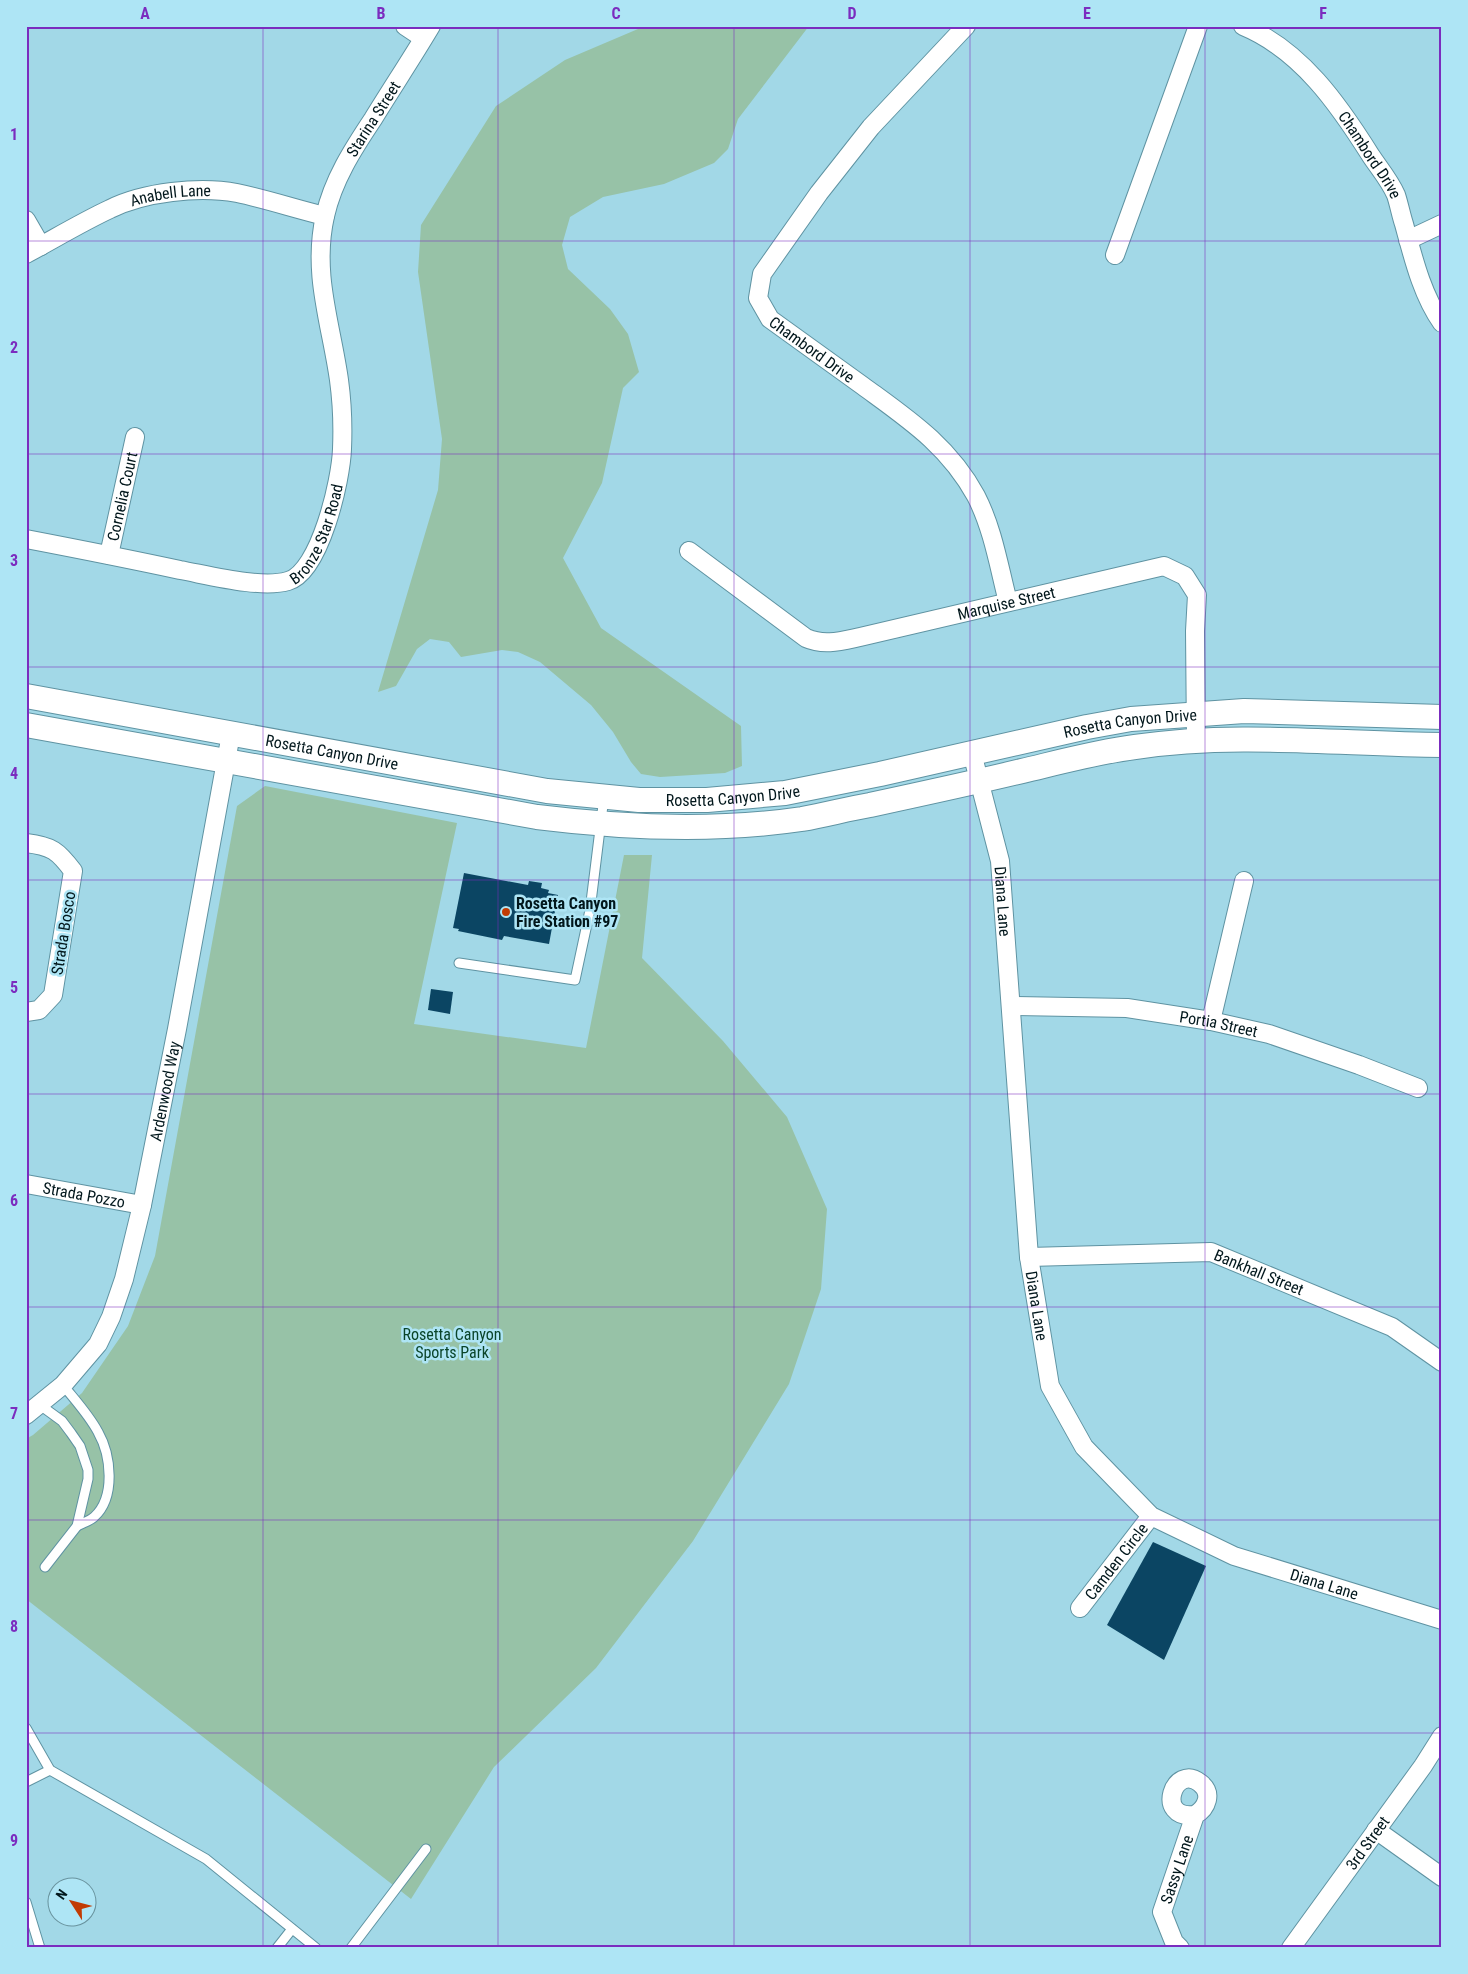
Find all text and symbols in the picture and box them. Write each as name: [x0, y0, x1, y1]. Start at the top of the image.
text: A: [140, 4, 150, 23]
text: B: [377, 4, 386, 23]
text: C: [611, 4, 621, 23]
text: D: [847, 4, 857, 23]
text: E: [1083, 4, 1091, 23]
text: F: [1319, 4, 1327, 23]
street label: Starina Street: [342, 77, 404, 160]
street label: Chambord Drive: [1334, 108, 1405, 201]
text: 1: [10, 125, 18, 144]
street label: Anabell Lane: [128, 181, 211, 210]
street label: Chambord Drive: [765, 312, 858, 387]
text: 2: [10, 338, 18, 357]
street label: Cornelia Court: [103, 450, 141, 543]
street label: Bronze Star Road: [286, 482, 347, 589]
text: 3: [10, 551, 18, 570]
street label: Marquise Street: [956, 583, 1057, 624]
street label: Rosetta Canyon Drive: [1062, 705, 1198, 742]
street label: Rosetta Canyon Drive: [264, 731, 400, 774]
text: 4: [10, 764, 18, 783]
street label: Rosetta Canyon Drive: [666, 781, 802, 810]
street label: Diana Lane: [990, 866, 1014, 937]
street label: Strada Bosco: [48, 890, 79, 976]
place label: Rosetta Canyon Fire Station #97: [516, 894, 618, 931]
marker: Rosetta Canyon Fire Station #97: [500, 906, 512, 918]
text: 5: [10, 978, 18, 997]
street label: Portia Street: [1178, 1007, 1260, 1041]
street label: Ardenwood Way: [146, 1039, 184, 1143]
street label: Strada Pozzo: [41, 1178, 127, 1212]
text: 6: [10, 1191, 18, 1210]
street label: Bankhall Street: [1211, 1245, 1307, 1299]
street label: Diana Lane: [1021, 1270, 1051, 1342]
park label: Rosetta Canyon Sports Park: [403, 1325, 501, 1362]
text: 7: [10, 1404, 18, 1423]
street label: Camden Circle: [1081, 1519, 1152, 1604]
street label: Diana Lane: [1288, 1565, 1360, 1604]
text: 8: [10, 1617, 18, 1636]
street label: 3rd Street: [1342, 1812, 1394, 1874]
text: 9: [10, 1831, 18, 1850]
street label: Sassy Lane: [1157, 1832, 1198, 1906]
north arrow: [48, 1876, 98, 1926]
text: N: [52, 1886, 70, 1903]

